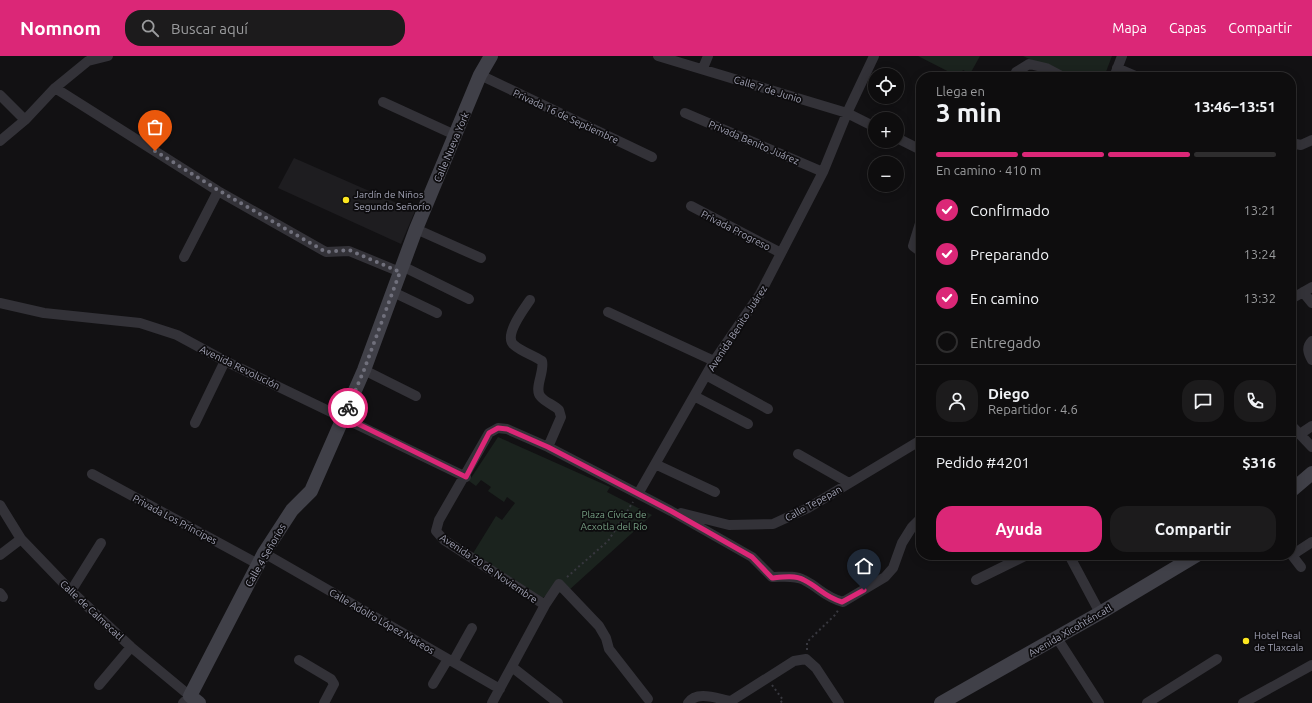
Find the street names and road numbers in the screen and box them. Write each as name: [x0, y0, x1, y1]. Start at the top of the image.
street label: Calle 7 de Junio: [733, 74, 803, 105]
street label: Privada 16 de Septiembre: [511, 87, 620, 146]
street label: Calle Nueva York: [432, 111, 471, 184]
street label: Privada Benito Juárez: [707, 118, 801, 167]
street label: Privada Progreso: [699, 208, 772, 253]
street label: Avenida Benito Juárez: [706, 283, 769, 373]
street label: Avenida Revolución: [198, 343, 282, 392]
street label: Calle Tepepan: [783, 483, 843, 524]
street label: Privada Los Príncipes: [131, 493, 219, 546]
street label: Calle 4 Señoríos: [243, 522, 288, 589]
street label: Avenida 20 de Noviembre: [438, 532, 539, 605]
street label: Calle de Calmecatl: [58, 578, 126, 643]
street label: Calle Adolfo López Mateos: [327, 587, 436, 656]
street label: Avenida Xicohténcatl: [1027, 602, 1114, 659]

